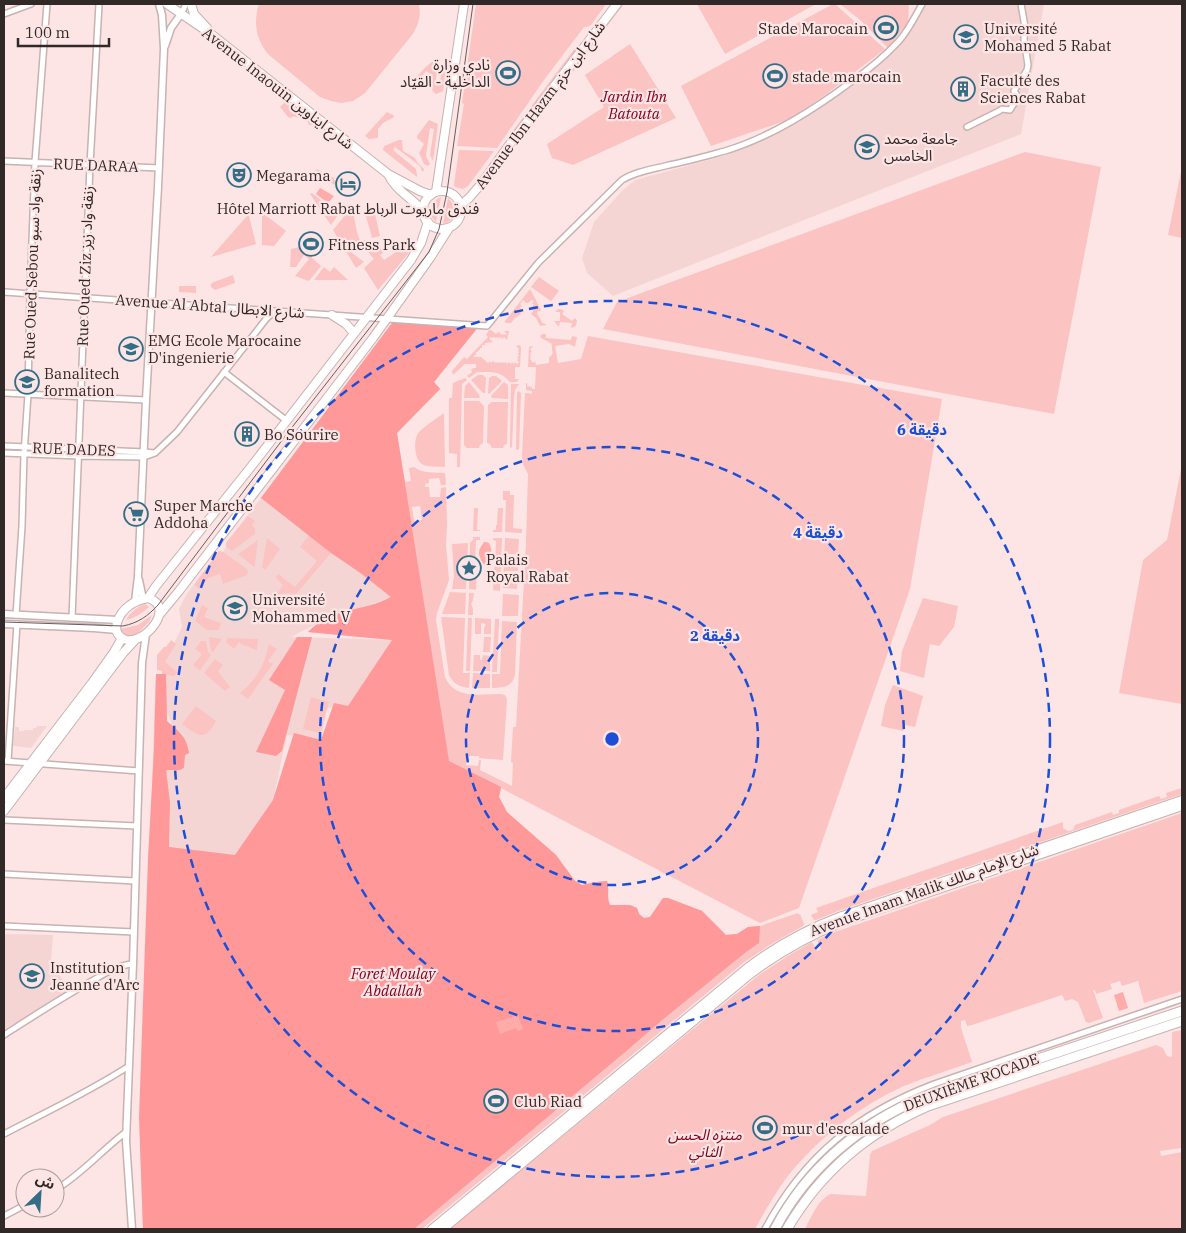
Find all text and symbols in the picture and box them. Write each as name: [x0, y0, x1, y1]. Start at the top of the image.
scale bar: [18, 15, 109, 47]
sports icon: Stade Marocain: [873, 15, 899, 41]
street label: Avenue Ibn Hazm شارع ابن حزم: [471, 17, 612, 194]
place label: Stade Marocain: [758, 19, 868, 38]
place label: Université Mohamed 5 Rabat: [984, 19, 1111, 55]
text: 100 m: [25, 23, 70, 42]
street label: Avenue Inaouin شارع ايناوين: [197, 23, 358, 156]
school or university icon: Université Mohamed 5 Rabat: [953, 24, 979, 50]
place label: نادي وزارة الداخلية - القيّاد: [400, 55, 490, 91]
sports icon: نادي وزارة الداخلية - القيّاد: [495, 60, 521, 86]
sports icon: stade marocain: [762, 63, 788, 89]
place label: stade marocain: [792, 67, 902, 86]
place label: Faculté des Sciences Rabat: [980, 71, 1086, 107]
building icon: Faculté des Sciences Rabat: [950, 76, 976, 102]
park label: Jardin Ibn Batouta: [600, 87, 668, 123]
place label: جامعة محمد الخامس: [884, 129, 958, 165]
school or university icon: جامعة محمد الخامس: [854, 134, 880, 160]
street label: RUE DARAA: [53, 154, 140, 176]
theatre icon: Megarama: [226, 162, 252, 188]
place label: Megarama: [256, 166, 331, 185]
street label: Rue Oued Sebou زنقة واد سبو: [19, 168, 45, 360]
hotel icon: Hôtel Marriott Rabat فندق ماريوت الرباط: [335, 171, 361, 197]
street label: Rue Oued Ziz زنقة واد زيز: [73, 185, 97, 347]
place label: Hôtel Marriott Rabat فندق ماريوت الرباط: [217, 199, 480, 218]
sports icon: Fitness Park: [298, 231, 324, 257]
place label: Fitness Park: [328, 235, 416, 254]
street label: Avenue Al Abtal شارع الابطال: [115, 290, 305, 325]
place label: EMG Ecole Marocaine D'ingenierie: [148, 331, 301, 367]
school or university icon: EMG Ecole Marocaine D'ingenierie: [118, 336, 144, 362]
place label: Banalitech formation: [44, 364, 120, 400]
school or university icon: Banalitech formation: [14, 369, 40, 395]
text: 6 دقيقة: [897, 420, 947, 439]
building icon: Bo Sourire: [234, 421, 260, 447]
place label: Bo Sourire: [264, 425, 339, 444]
street label: RUE DADES: [32, 438, 116, 460]
place label: Super Marche Addoha: [154, 496, 253, 532]
supermarket icon: Super Marche Addoha: [123, 501, 149, 527]
text: 4 دقيقة: [793, 523, 843, 542]
place label: Palais Royal Rabat: [486, 550, 569, 586]
place icon: Palais Royal Rabat: [456, 555, 482, 581]
place label: Université Mohammed V: [252, 590, 350, 626]
school or university icon: Université Mohammed V: [222, 595, 248, 621]
text: 2 دقيقة: [690, 626, 740, 645]
centre of rings: [603, 730, 621, 748]
street label: Avenue Imam Malik شارع الإمام مالك: [807, 840, 1042, 943]
place label: Institution Jeanne d'Arc: [50, 958, 140, 994]
school or university icon: Institution Jeanne d'Arc: [19, 963, 45, 989]
park label: Foret Moulay Abdallah: [350, 964, 436, 1000]
street label: DEUXIÈME ROCADE: [901, 1049, 1041, 1115]
sports icon: Club Riad: [483, 1088, 509, 1114]
place label: Club Riad: [514, 1092, 582, 1111]
sports icon: mur d'escalade: [752, 1115, 778, 1141]
place label: mur d'escalade: [782, 1119, 889, 1138]
park label: منتزه الحسن الثاني: [668, 1125, 742, 1163]
north arrow: [15, 1168, 65, 1218]
text: ش: [33, 1169, 58, 1193]

